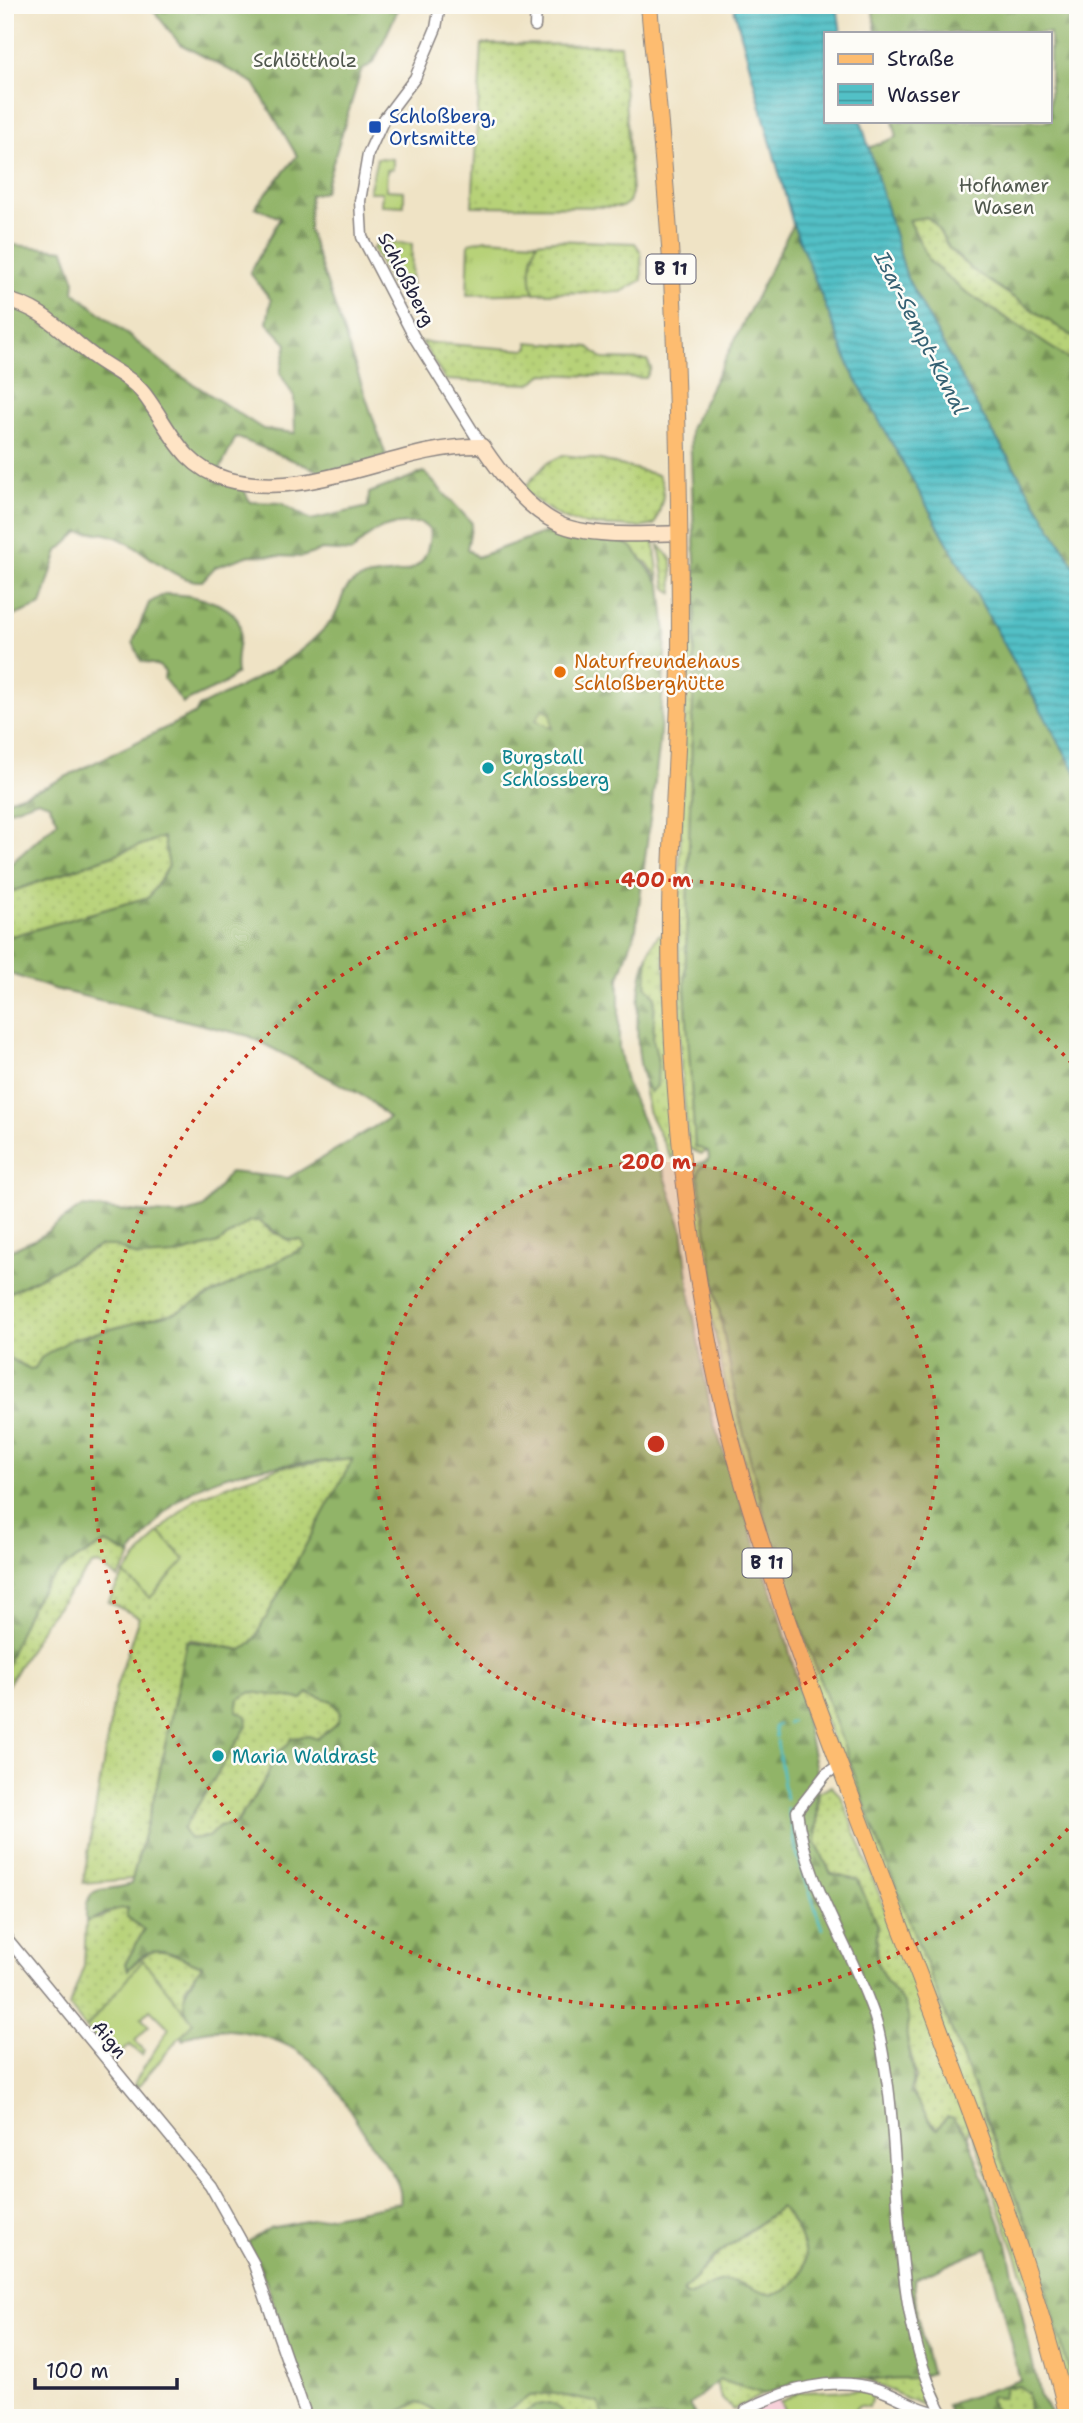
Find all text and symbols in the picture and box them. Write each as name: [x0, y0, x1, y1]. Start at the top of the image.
legend: [824, 32, 1052, 122]
text: Straße: [887, 45, 955, 73]
park label: Schlöttholz: [253, 48, 357, 73]
text: Wasser: [887, 81, 961, 109]
place label: Schloßberg, Ortsmitte: [389, 104, 496, 151]
marker: Schloßberg, Ortsmitte: [367, 119, 383, 135]
park label: Hofhamer Wasen: [959, 173, 1049, 220]
street label: Schloßberg: [372, 228, 441, 330]
water label: Isar-Sempt-Kanal: [867, 246, 974, 420]
road number: B 11: [646, 255, 696, 284]
place label: Naturfreundehaus Schloßberghütte: [574, 649, 740, 696]
marker: Naturfreundehaus Schloßberghütte: [552, 664, 568, 680]
place label: Burgstall Schlossberg: [502, 745, 609, 792]
marker: Burgstall Schlossberg: [480, 760, 496, 776]
text: 400 m: [621, 866, 691, 894]
text: 200 m: [621, 1148, 691, 1176]
centre of rings: [644, 1432, 668, 1456]
road number: B 11: [742, 1548, 792, 1578]
place label: Maria Waldrast: [232, 1744, 377, 1769]
marker: Maria Waldrast: [210, 1748, 226, 1764]
street label: Aign: [87, 2015, 133, 2064]
scale bar: [35, 2346, 177, 2390]
text: 100 m: [46, 2357, 109, 2385]

